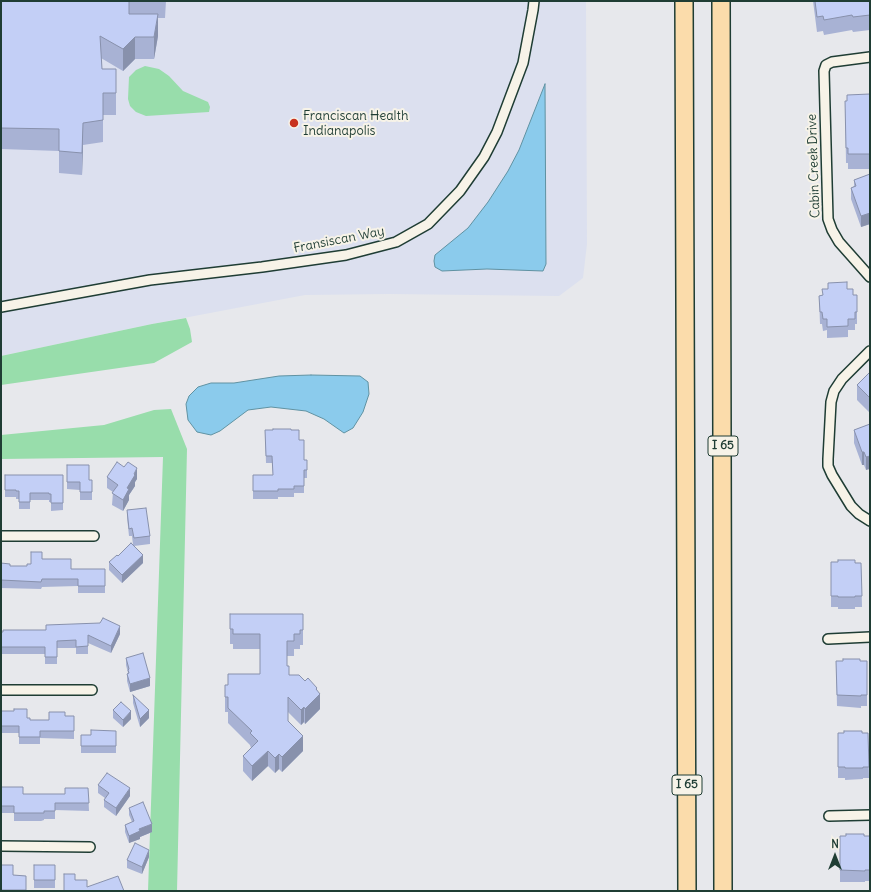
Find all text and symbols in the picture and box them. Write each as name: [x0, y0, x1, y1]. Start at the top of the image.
place label: Franciscan Health Indianapolis: [303, 108, 408, 139]
street label: Cabin Creek Drive: [804, 114, 824, 218]
marker: Franciscan Health Indianapolis: [288, 117, 300, 129]
street label: Fransiscan Way: [292, 224, 386, 256]
road number: I 65: [708, 436, 738, 456]
road number: I 65: [672, 775, 702, 795]
north arrow: [815, 836, 855, 876]
text: N: [831, 837, 839, 851]

